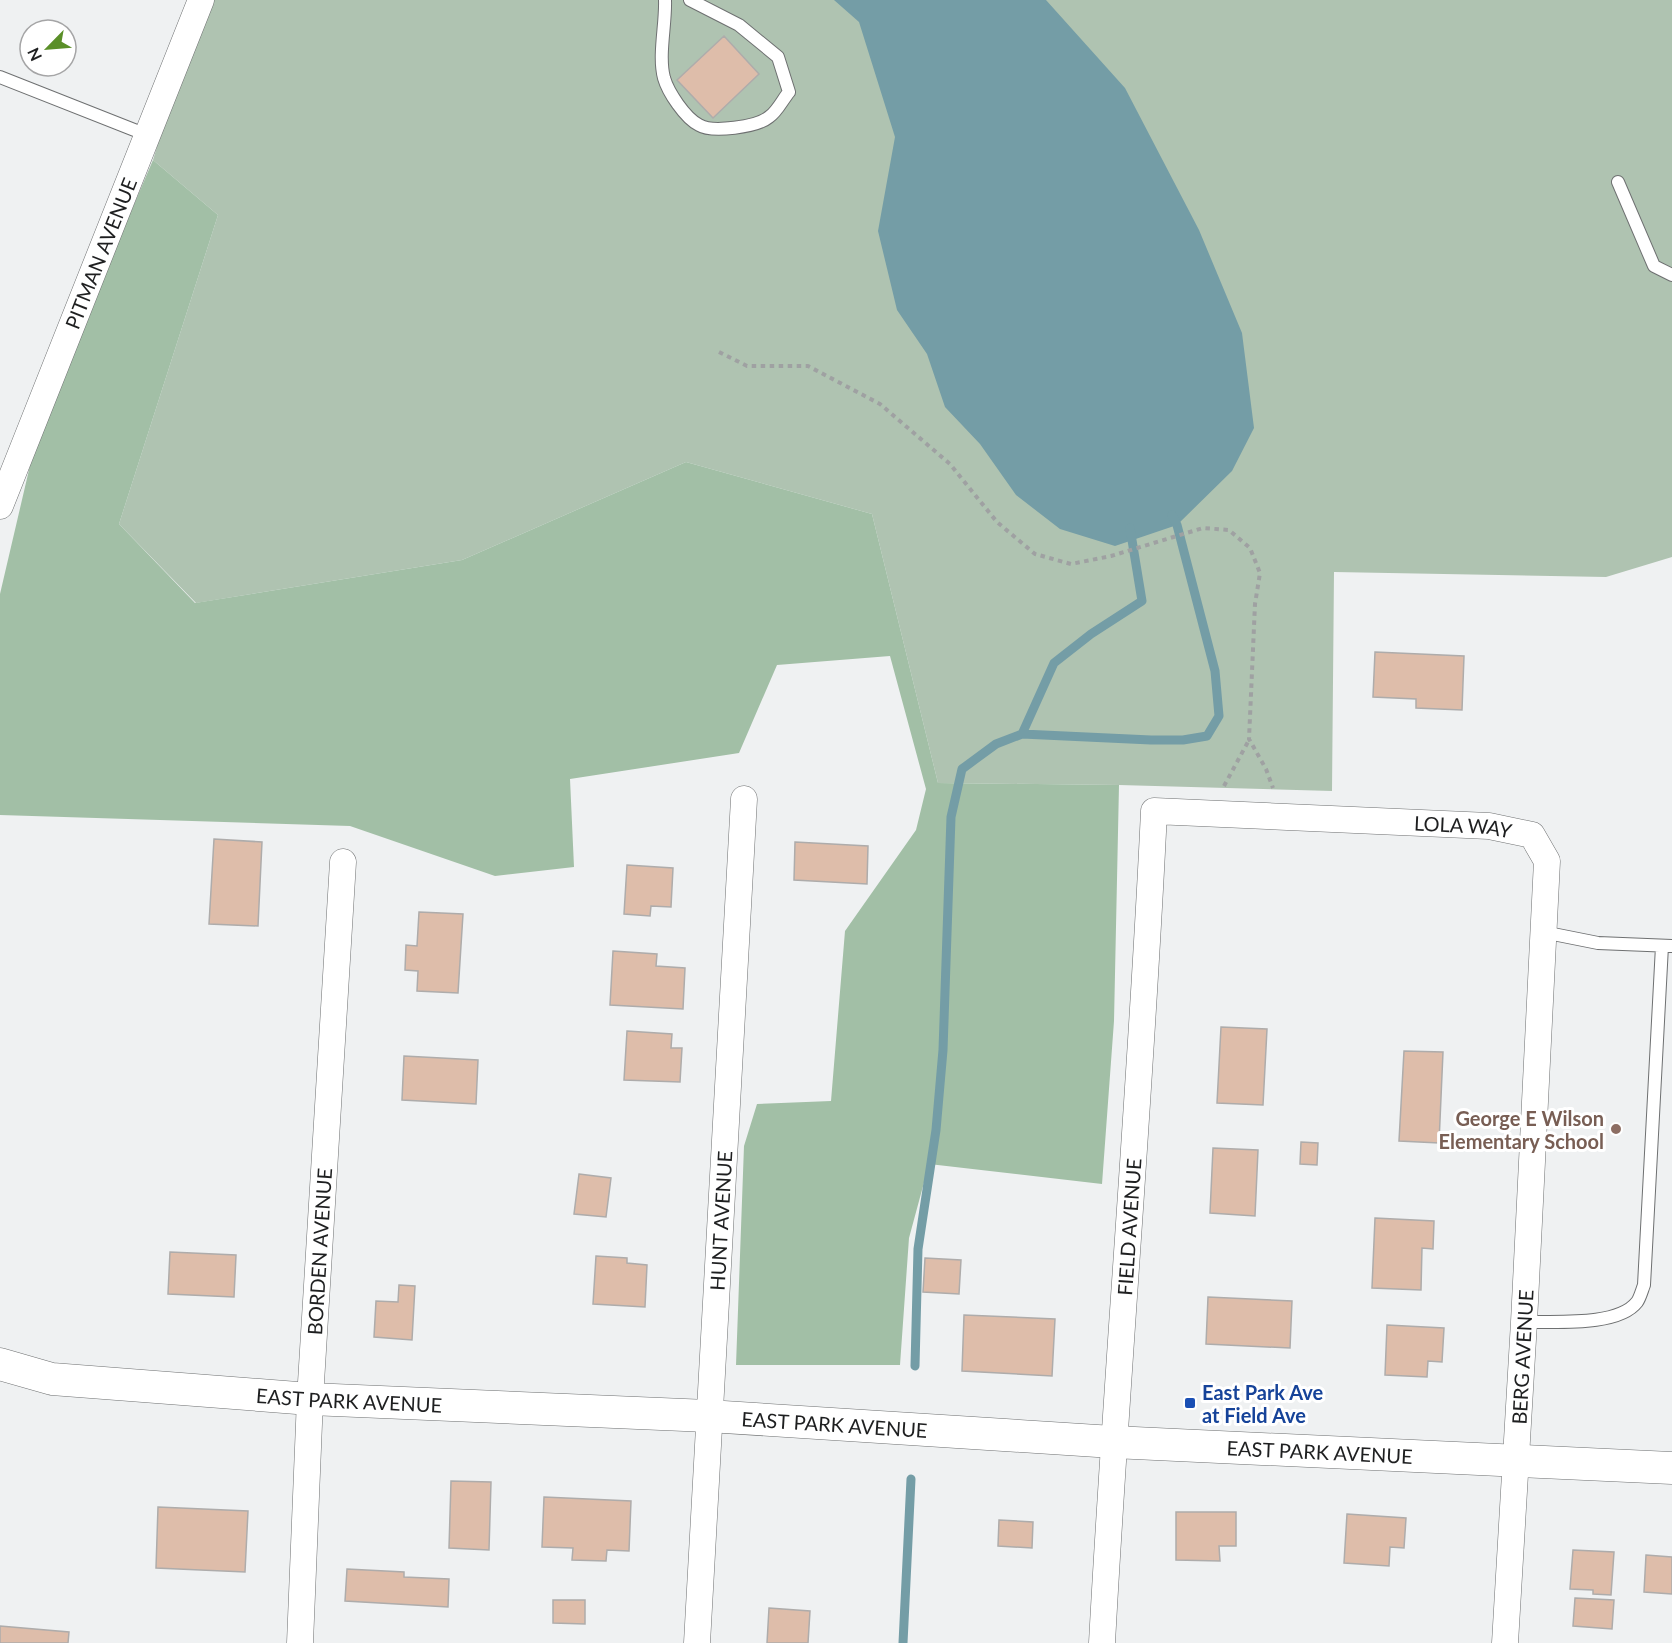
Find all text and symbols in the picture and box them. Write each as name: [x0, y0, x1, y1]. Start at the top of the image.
north arrow: [18, 18, 78, 78]
text: N: [23, 45, 45, 64]
street label: PITMAN AVENUE: [60, 174, 141, 332]
street label: LOLA WAY: [1414, 811, 1515, 843]
place label: George E Wilson Elementary School: [1439, 1106, 1604, 1153]
marker: George E Wilson Elementary School: [1609, 1122, 1623, 1136]
street label: HUNT AVENUE: [705, 1150, 736, 1291]
street label: FIELD AVENUE: [1112, 1157, 1145, 1296]
street label: BORDEN AVENUE: [302, 1167, 336, 1336]
street label: BERG AVENUE: [1506, 1289, 1538, 1425]
place label: East Park Ave at Field Ave: [1202, 1380, 1324, 1427]
street label: EAST PARK AVENUE: [255, 1383, 443, 1417]
marker: East Park Ave at Field Ave: [1183, 1396, 1197, 1410]
street label: EAST PARK AVENUE: [741, 1406, 928, 1442]
street label: EAST PARK AVENUE: [1226, 1435, 1413, 1468]

